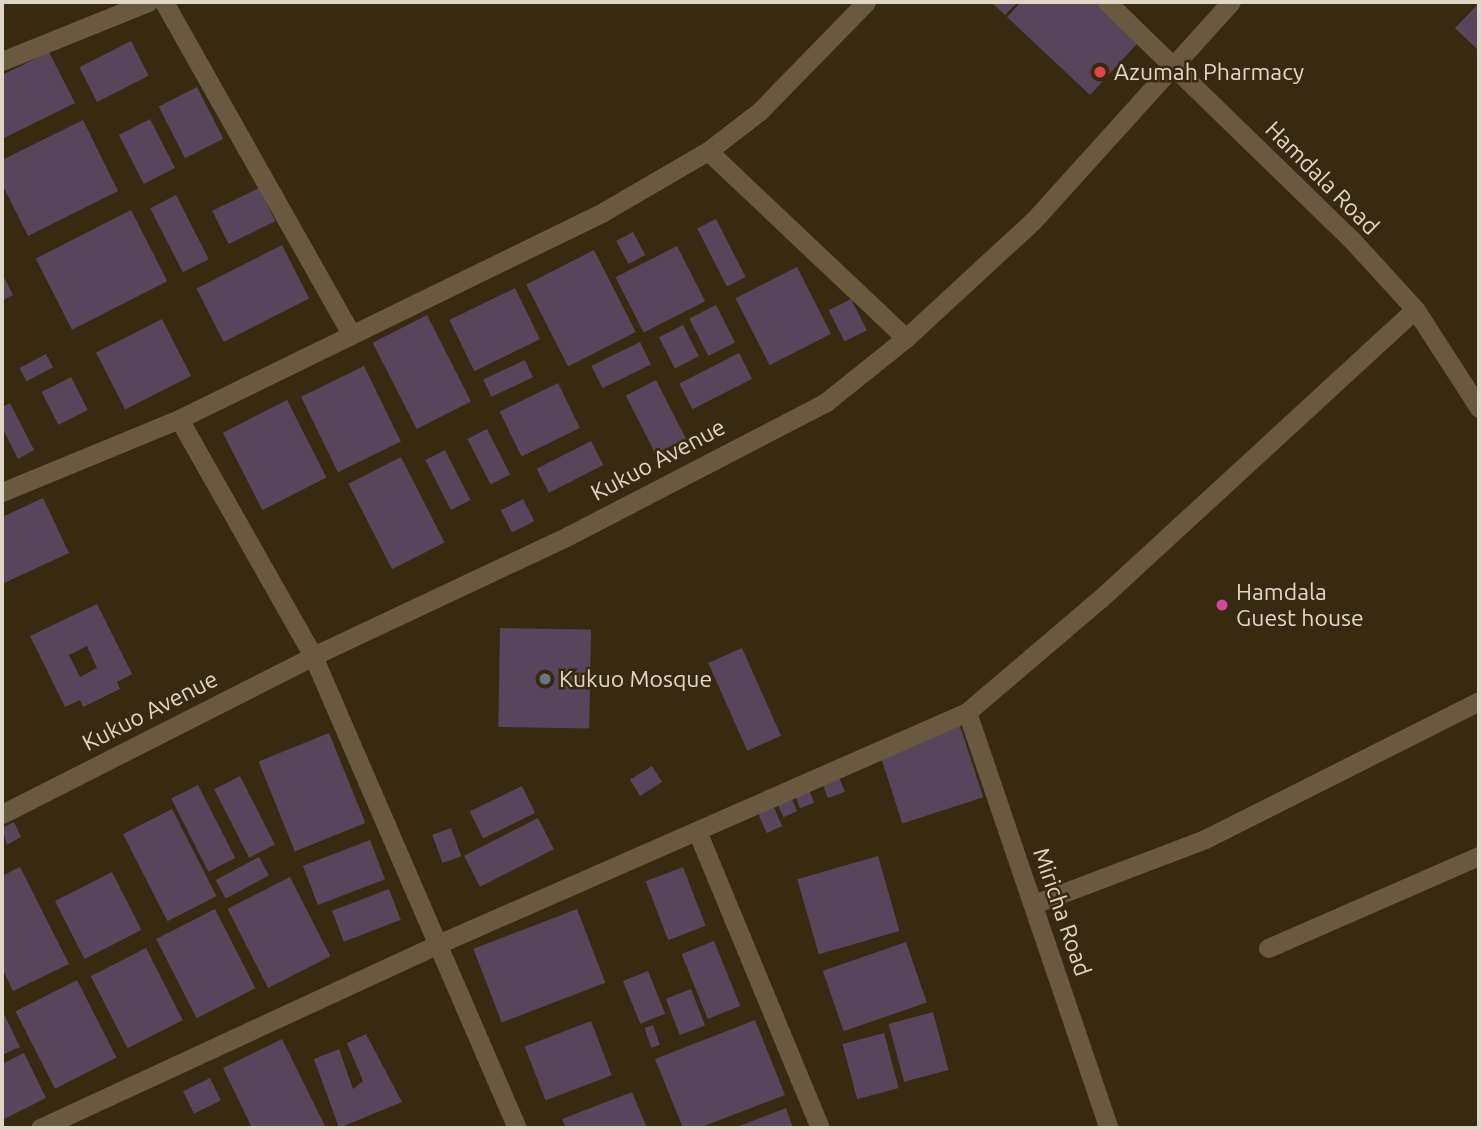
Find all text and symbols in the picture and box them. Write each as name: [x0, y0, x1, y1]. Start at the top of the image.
place label: Azumah Pharmacy: [1114, 58, 1304, 86]
marker: Azumah Pharmacy: [1092, 64, 1108, 80]
street label: Hamdala Road: [1260, 116, 1384, 240]
street label: Kukuo Avenue: [586, 413, 730, 507]
place label: Hamdala Guest house: [1236, 578, 1364, 632]
marker: Hamdala Guest house: [1214, 597, 1230, 613]
street label: Kukuo Avenue: [78, 665, 222, 757]
place label: Kukuo Mosque: [559, 665, 712, 693]
marker: Kukuo Mosque: [537, 671, 553, 687]
street label: Miricha Road: [1027, 844, 1097, 980]

